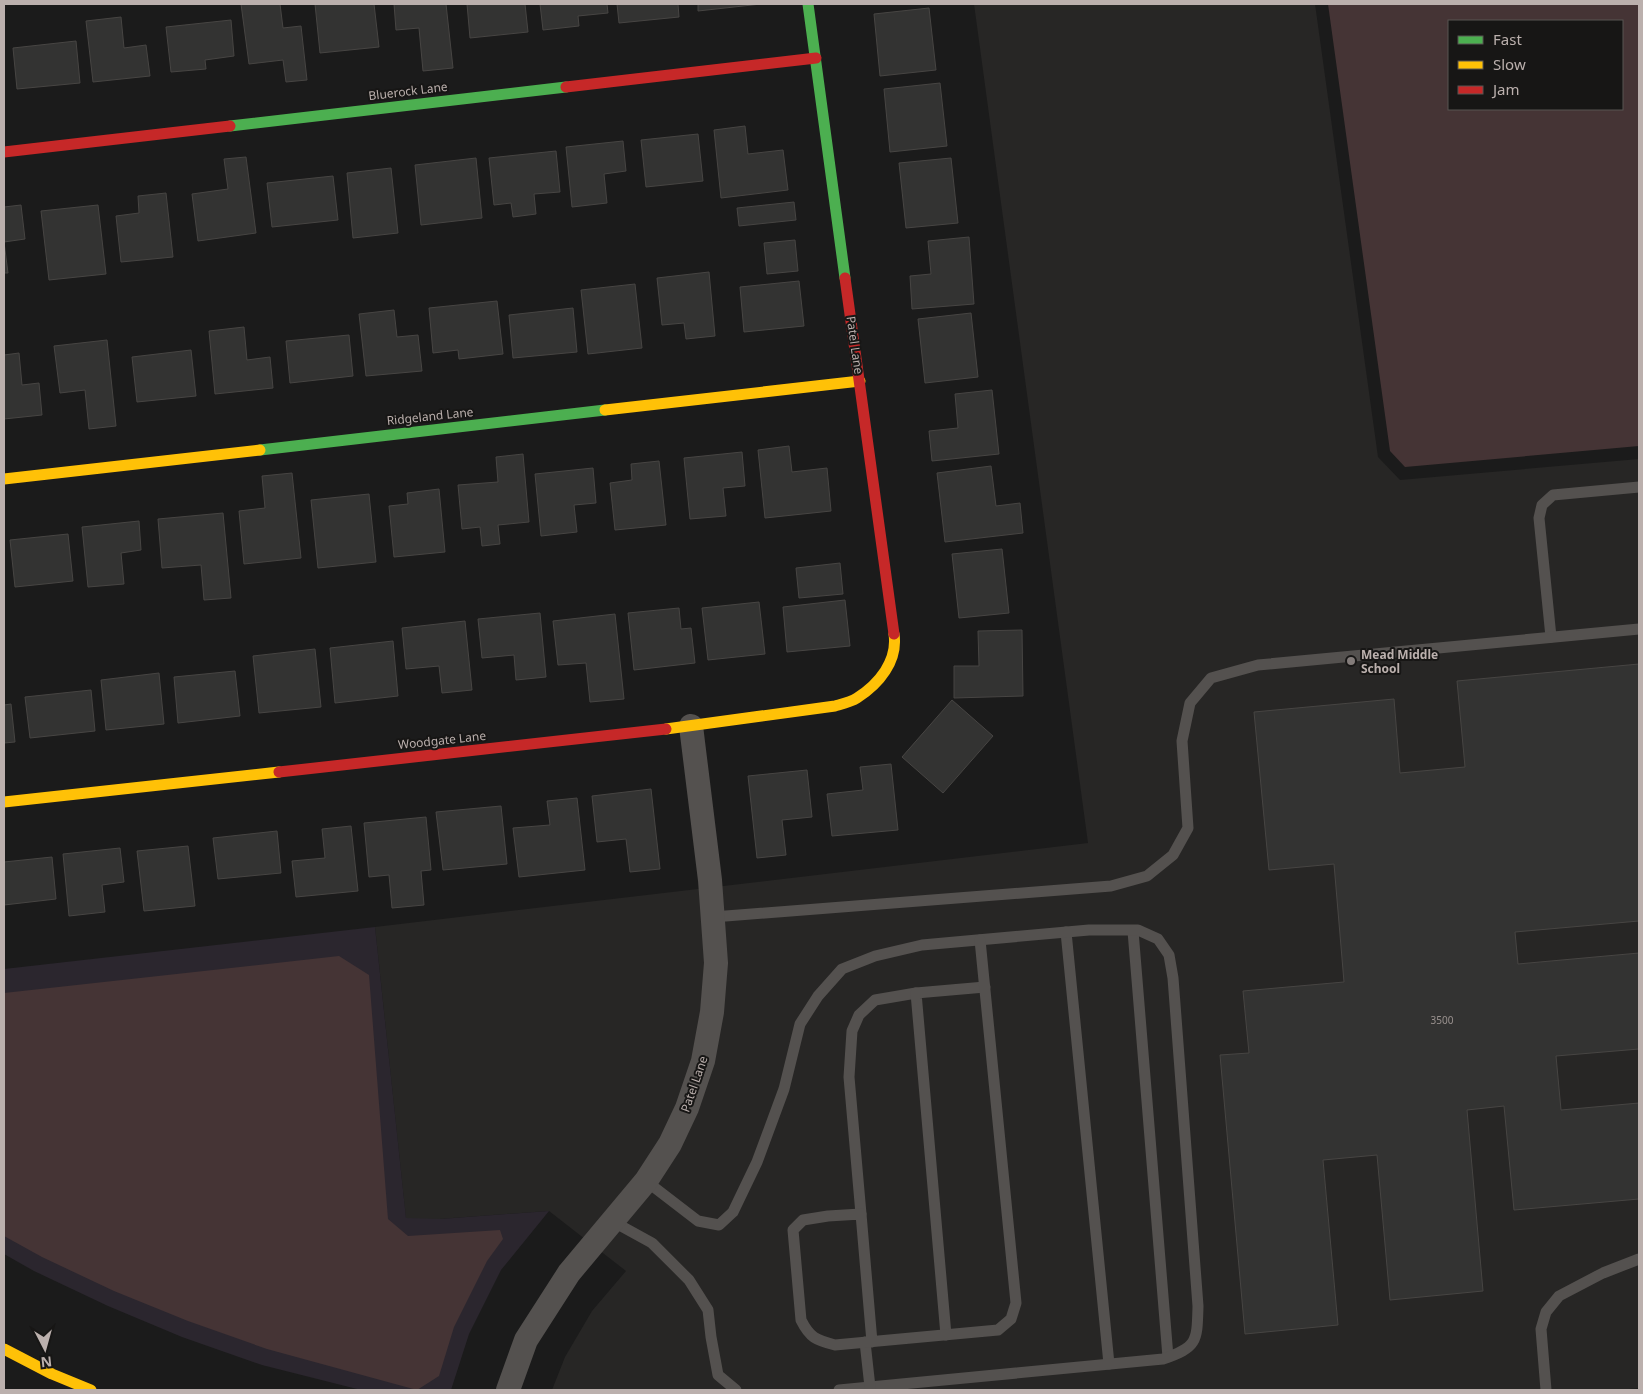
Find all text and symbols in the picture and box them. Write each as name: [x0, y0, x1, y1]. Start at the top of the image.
legend: [1448, 20, 1623, 110]
text: Fast: [1493, 29, 1522, 49]
text: Slow: [1493, 54, 1526, 74]
street label: Bluerock Lane: [367, 78, 449, 104]
text: Jam: [1491, 79, 1520, 99]
street label: Patel Lane: [843, 315, 868, 375]
street label: Ridgeland Lane: [386, 403, 474, 429]
place label: Mead Middle School: [1361, 646, 1438, 677]
marker: Mead Middle School: [1345, 655, 1357, 667]
street label: Woodgate Lane: [397, 727, 487, 753]
house number: 3500: [1431, 1013, 1454, 1027]
street label: Patel Lane: [676, 1053, 712, 1114]
north arrow: [20, 1324, 70, 1374]
text: N: [40, 1352, 53, 1372]

